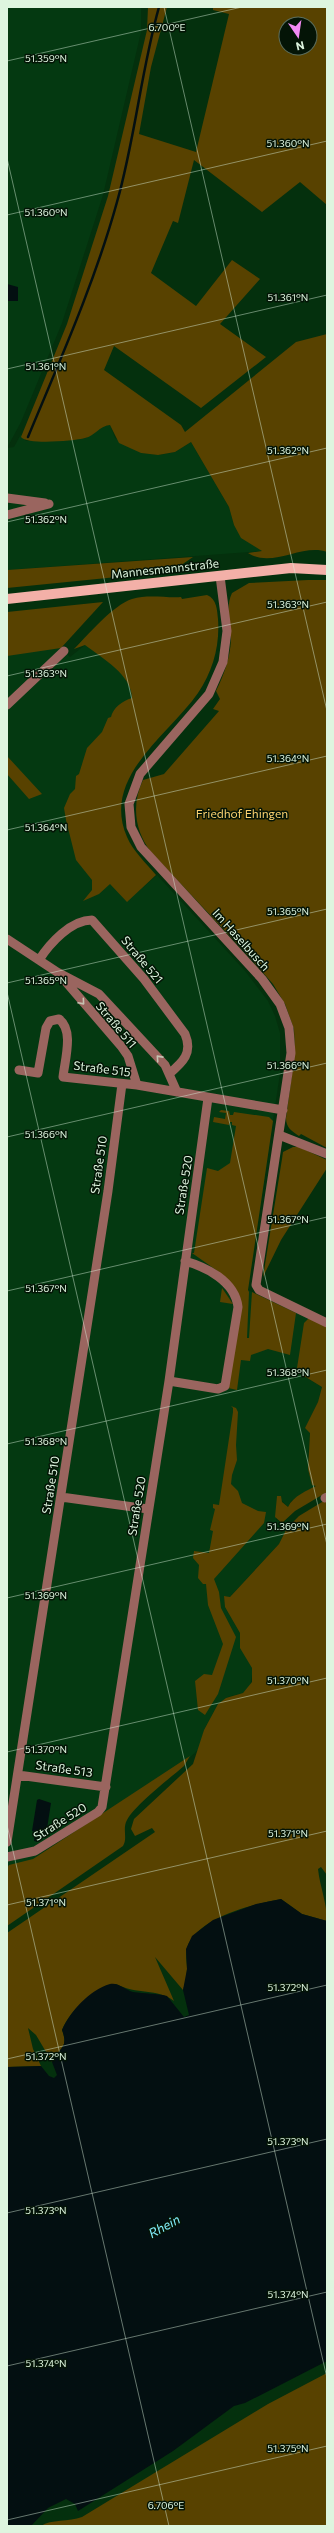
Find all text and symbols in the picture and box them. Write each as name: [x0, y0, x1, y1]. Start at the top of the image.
north arrow: [278, 16, 318, 56]
text: 6.700°E: [148, 21, 186, 33]
text: N: [295, 39, 306, 53]
text: 51.359°N: [25, 52, 67, 64]
text: 51.360°N: [267, 137, 309, 149]
text: 51.360°N: [25, 206, 67, 218]
text: 51.361°N: [268, 291, 308, 303]
text: 51.361°N: [26, 360, 66, 372]
text: 51.362°N: [267, 444, 309, 456]
text: 51.362°N: [25, 513, 67, 525]
street label: Mannesmannstraße: [110, 555, 220, 581]
text: 51.363°N: [267, 598, 309, 610]
text: 51.363°N: [25, 667, 67, 679]
text: 51.364°N: [267, 752, 309, 764]
park label: Friedhof Ehingen: [196, 806, 288, 820]
text: 51.364°N: [25, 821, 67, 833]
text: 51.365°N: [267, 905, 309, 917]
street label: Im Haselbusch: [210, 906, 273, 973]
street label: Straße 521: [119, 933, 167, 986]
text: 51.365°N: [25, 974, 67, 986]
one-way arrow: [78, 998, 85, 1005]
street label: Straße 511: [93, 998, 140, 1050]
one-way arrow: [156, 1055, 163, 1063]
street label: Straße 515: [73, 1058, 132, 1078]
text: 51.366°N: [267, 1059, 309, 1071]
text: 51.366°N: [25, 1128, 67, 1140]
street label: Straße 510: [87, 1135, 109, 1195]
street label: Straße 520: [171, 1154, 195, 1216]
text: 51.367°N: [267, 1213, 309, 1225]
text: 51.367°N: [25, 1282, 67, 1294]
text: 51.368°N: [267, 1366, 309, 1378]
text: 51.368°N: [25, 1435, 67, 1447]
street label: Straße 510: [39, 1455, 62, 1515]
street label: Straße 520: [124, 1475, 148, 1537]
text: 51.369°N: [267, 1520, 309, 1532]
text: 51.369°N: [25, 1589, 67, 1601]
text: 51.370°N: [267, 1674, 309, 1686]
text: 51.370°N: [25, 1743, 67, 1755]
street label: Straße 513: [35, 1757, 94, 1779]
street label: Straße 520: [30, 1799, 89, 1843]
text: 51.371°N: [268, 1827, 308, 1839]
text: 51.371°N: [26, 1896, 66, 1908]
text: 51.372°N: [267, 1981, 309, 1993]
text: 51.372°N: [25, 2050, 67, 2062]
text: 51.373°N: [267, 2135, 309, 2147]
text: 51.373°N: [25, 2204, 67, 2216]
water label: Rhein: [145, 2211, 183, 2241]
text: 51.374°N: [268, 2288, 308, 2300]
text: 51.374°N: [26, 2357, 66, 2369]
text: 51.375°N: [267, 2442, 309, 2454]
text: 6.706°E: [148, 2499, 184, 2511]

